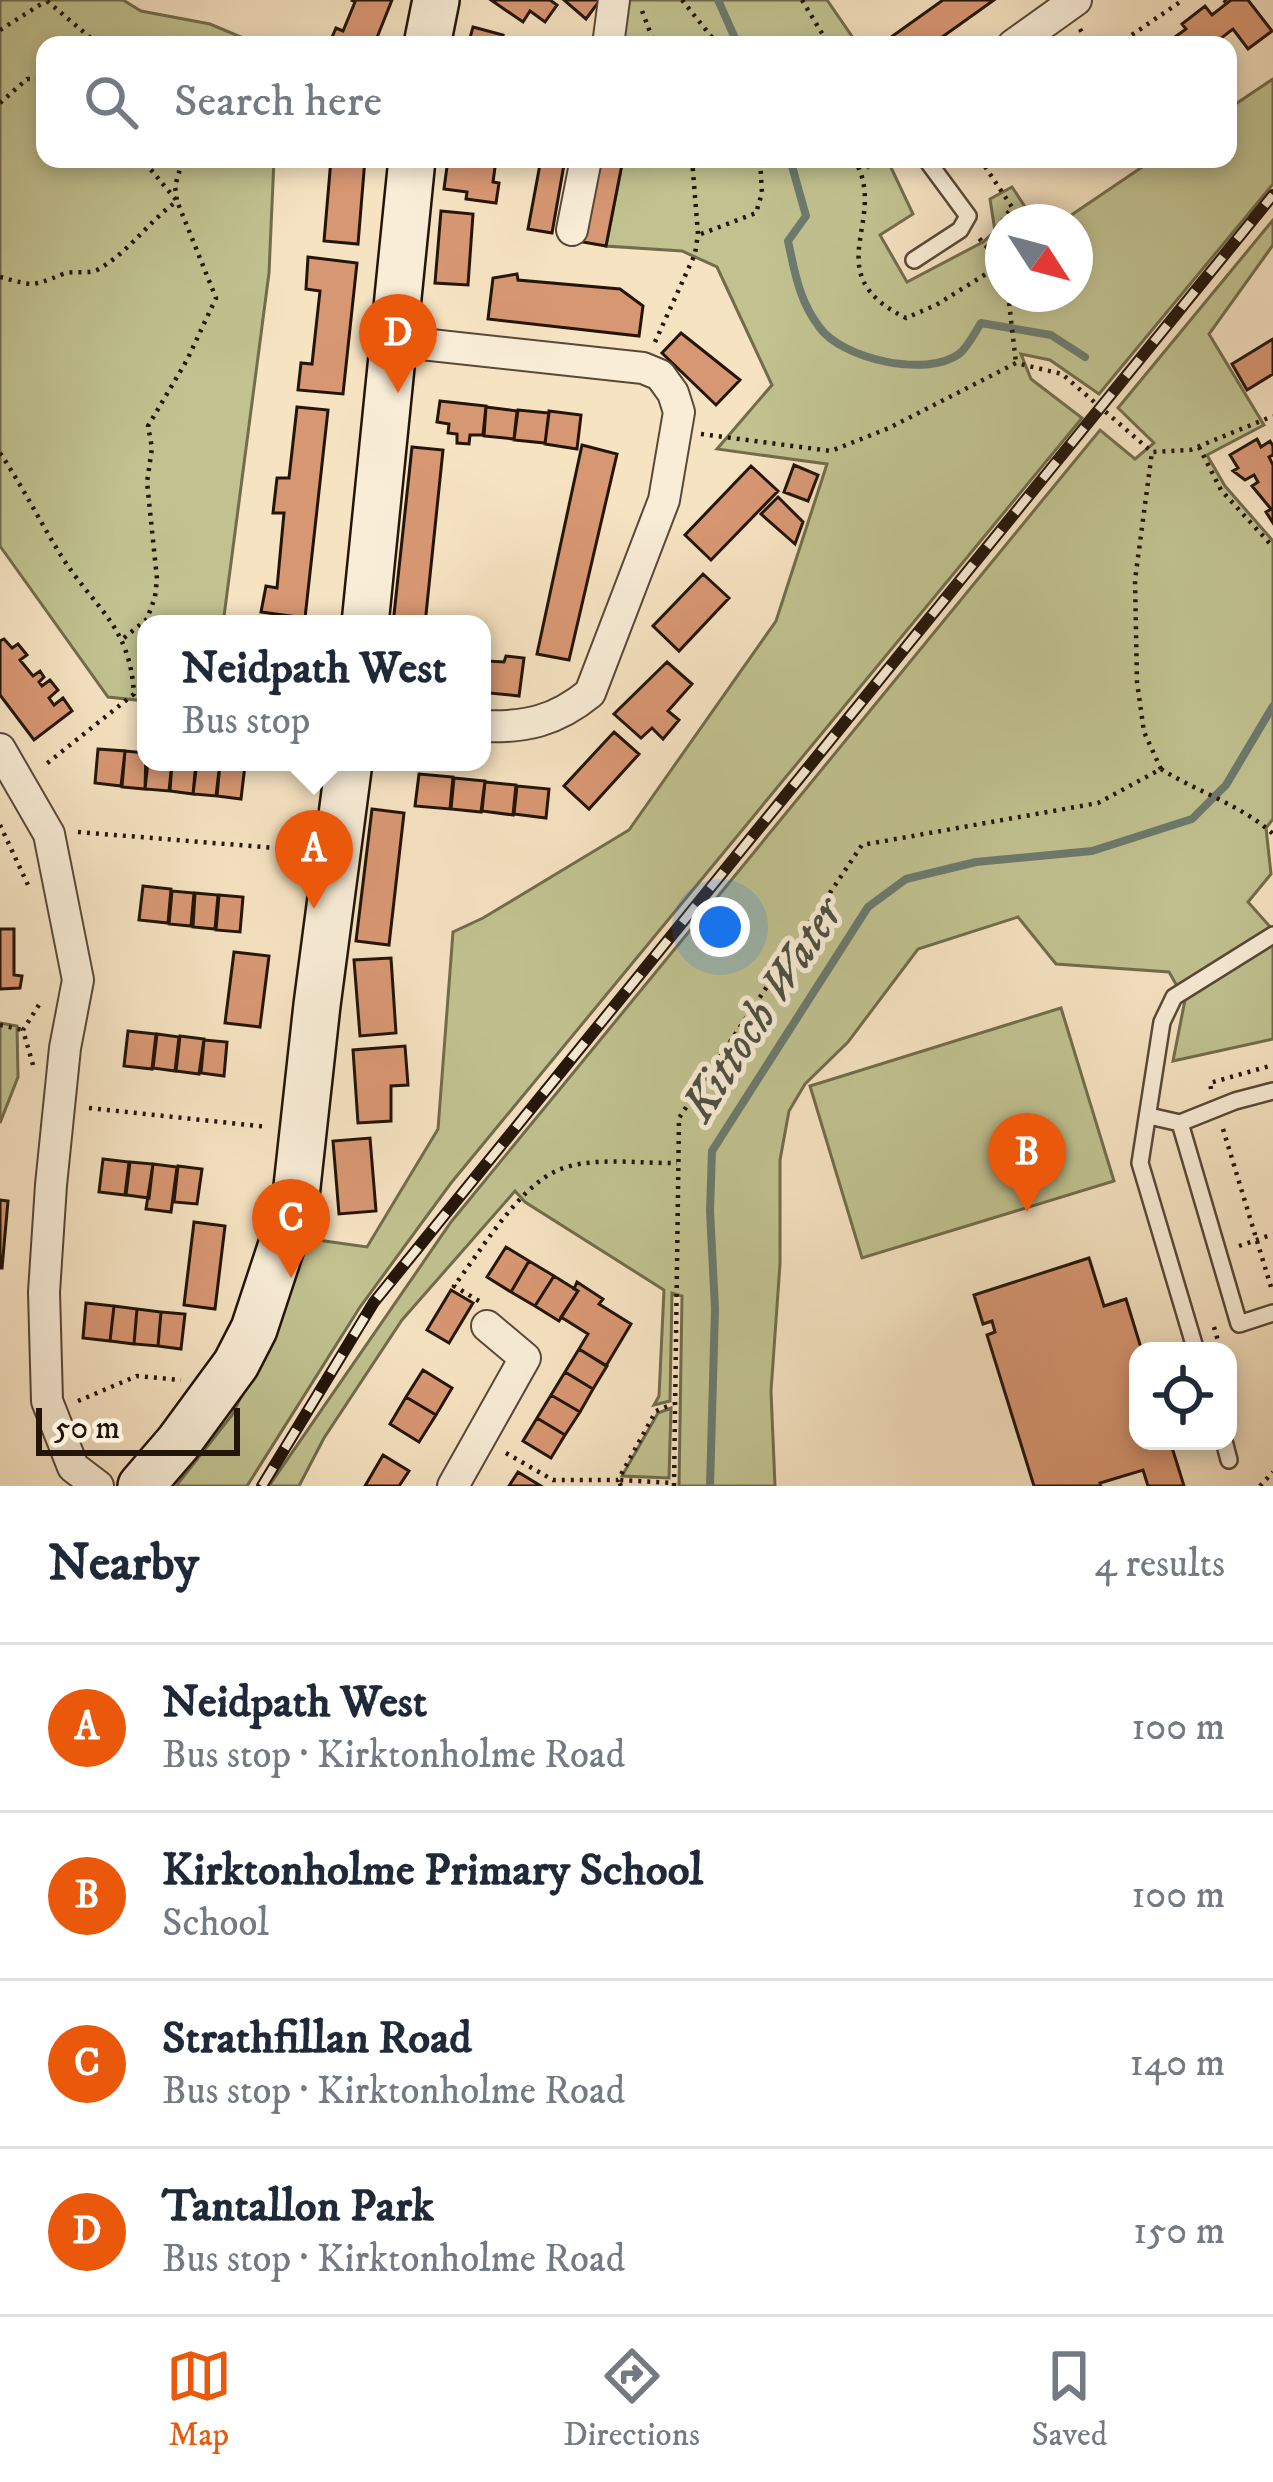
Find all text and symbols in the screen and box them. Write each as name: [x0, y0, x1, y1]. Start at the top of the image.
search box: [36, 36, 1237, 168]
icon: search: [78, 69, 144, 135]
text: Search here: [174, 74, 382, 130]
north arrow: [985, 204, 1093, 312]
pin: D: [359, 294, 437, 393]
popup: [137, 615, 491, 771]
text: Neidpath West: [181, 641, 447, 697]
text: Bus stop: [181, 697, 310, 746]
pin: A: [275, 810, 353, 909]
water label: Kittoch Water: [668, 884, 859, 1134]
your location: [690, 897, 750, 957]
pin: B: [988, 1113, 1066, 1212]
pin: C: [252, 1179, 330, 1278]
map controls: [1129, 1342, 1237, 1450]
button: locate: [1129, 1342, 1237, 1450]
scale bar: [36, 1402, 240, 1455]
text: 50 m: [54, 1408, 120, 1449]
text: Nearby: [48, 1532, 199, 1596]
text: 4 results: [1095, 1540, 1225, 1589]
text: Neidpath West: [162, 1675, 427, 1731]
text: A: [75, 1703, 99, 1752]
text: 100 m: [1131, 1703, 1225, 1752]
text: Bus stop · Kirktonholme Road: [162, 1731, 625, 1780]
text: Kirktonholme Primary School: [162, 1843, 703, 1899]
text: B: [75, 1871, 99, 1920]
text: 100 m: [1131, 1871, 1225, 1920]
text: School: [162, 1899, 269, 1948]
text: Strathfillan Road: [162, 2011, 472, 2067]
text: C: [74, 2039, 100, 2088]
text: 140 m: [1130, 2039, 1225, 2088]
text: Bus stop · Kirktonholme Road: [162, 2067, 625, 2116]
text: Tantallon Park: [162, 2179, 434, 2235]
text: D: [72, 2207, 102, 2256]
text: 150 m: [1133, 2207, 1225, 2256]
text: Bus stop · Kirktonholme Road: [162, 2235, 625, 2284]
tab: Map: [166, 2343, 232, 2456]
tab: Directions: [563, 2343, 700, 2456]
tab: Saved: [1031, 2343, 1107, 2456]

